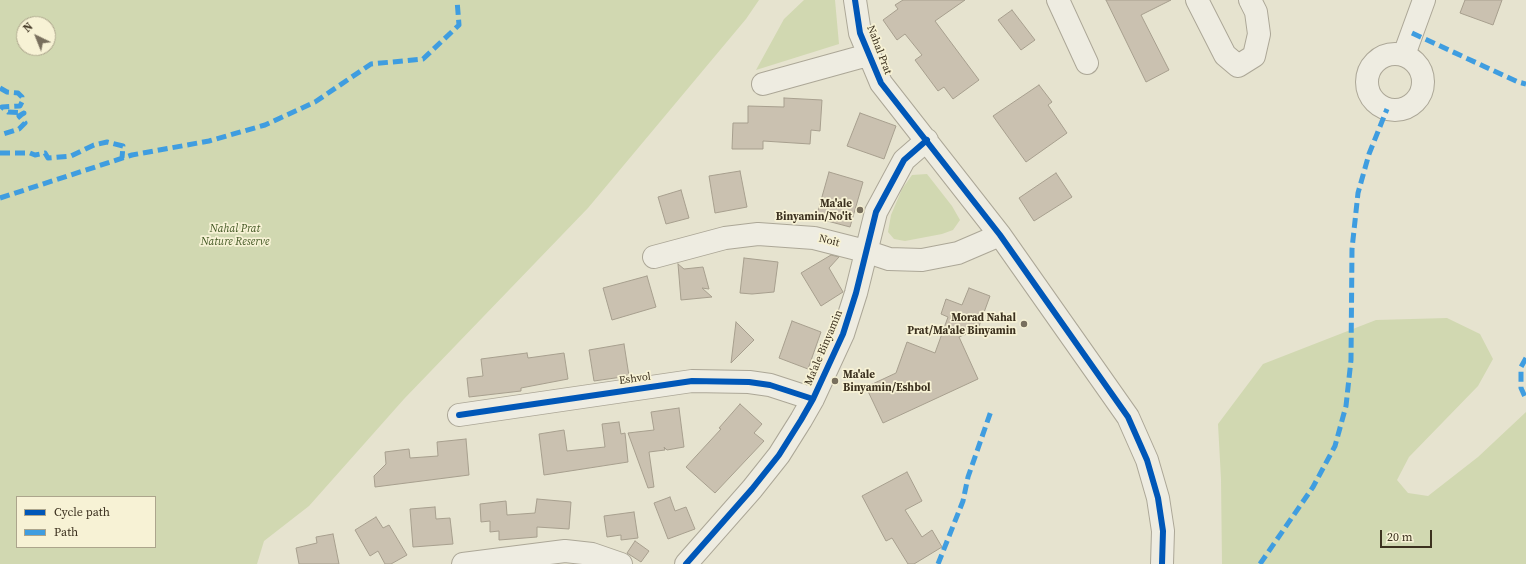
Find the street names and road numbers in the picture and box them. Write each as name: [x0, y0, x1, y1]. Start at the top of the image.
street label: Nahal Prat: [864, 24, 894, 76]
street label: Noit: [817, 232, 841, 250]
street label: Ma'ale Binyamin: [802, 308, 846, 388]
street label: Eshvol: [618, 370, 652, 388]

